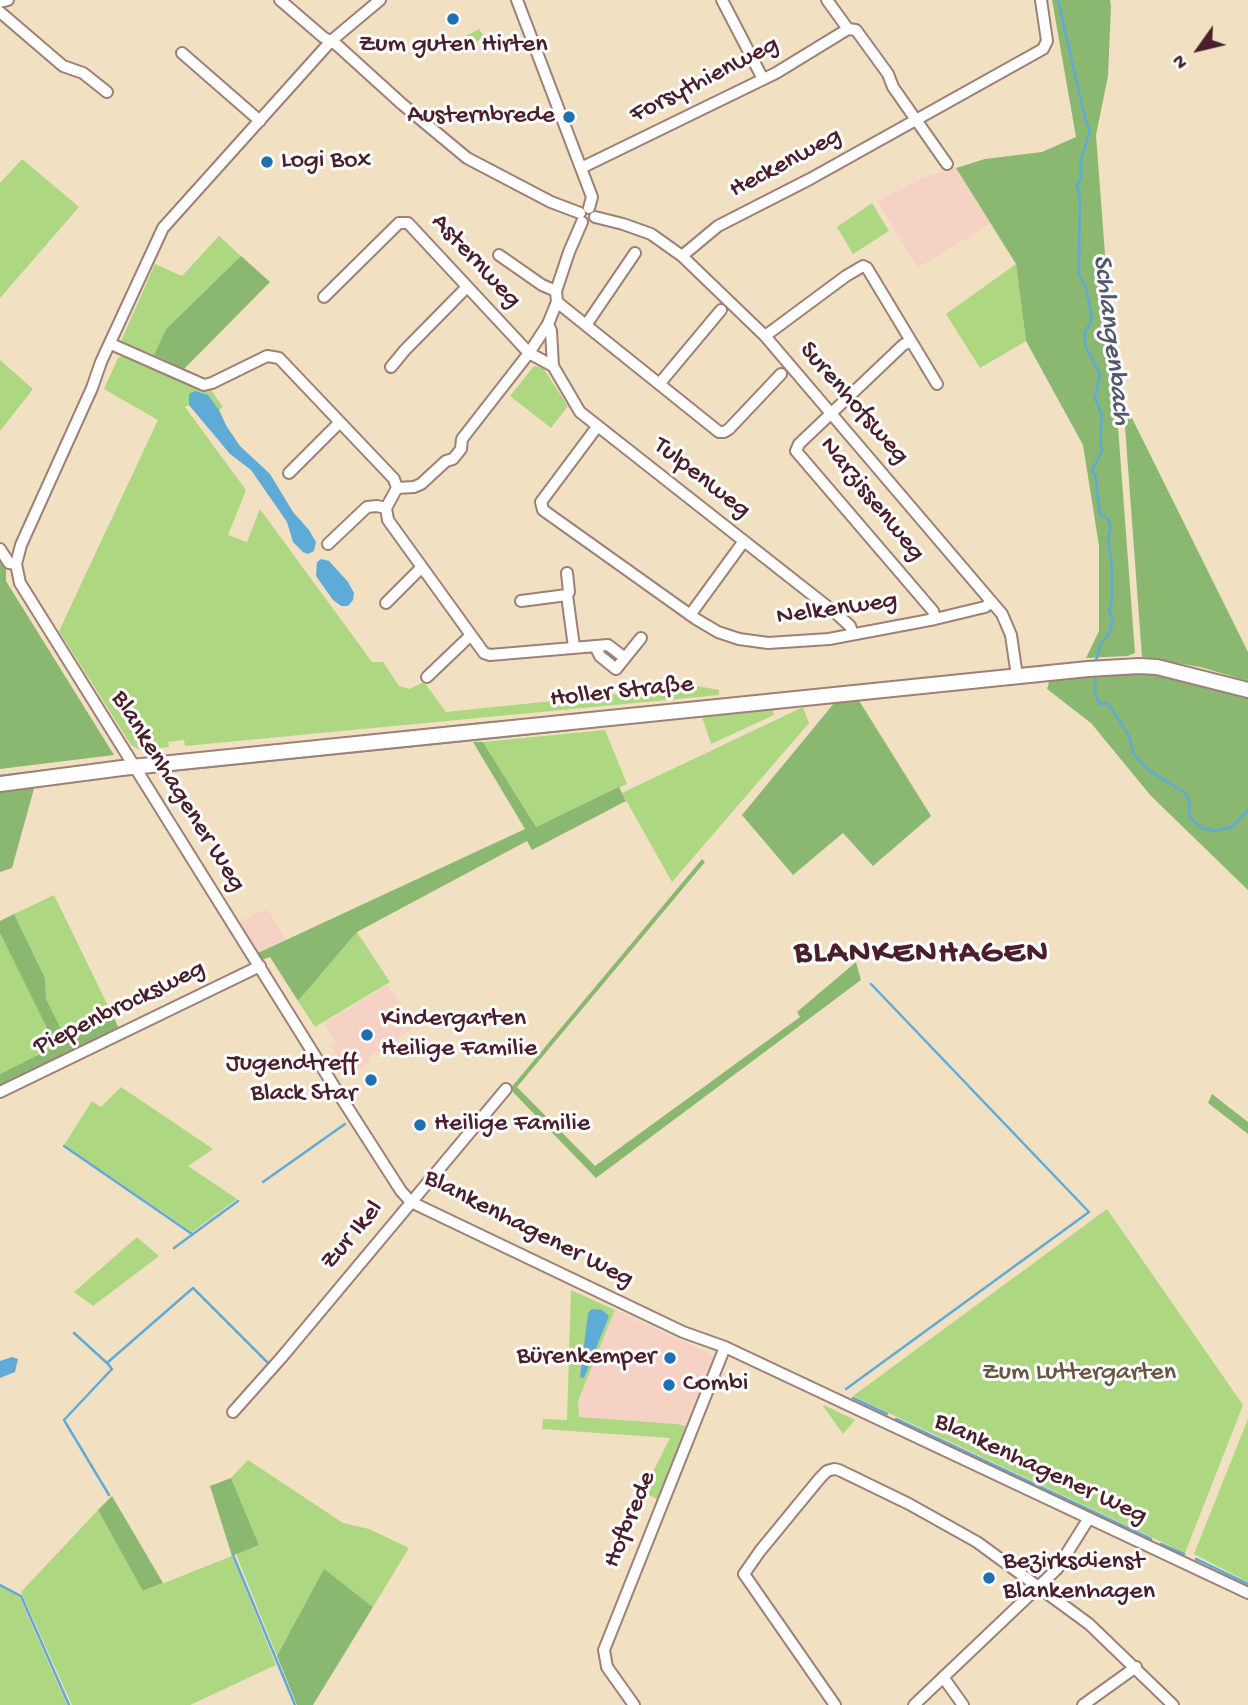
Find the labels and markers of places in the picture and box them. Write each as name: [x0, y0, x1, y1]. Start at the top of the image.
marker: Zum guten Hirten: [445, 11, 461, 27]
place label: Zum guten Hirten: [358, 30, 548, 62]
place label: Austernbrede: [407, 101, 555, 133]
marker: Austernbrede: [561, 109, 577, 125]
place label: Logi Box: [281, 146, 371, 178]
marker: Logi Box: [259, 154, 275, 170]
place label: Kindergarten Heilige Familie: [381, 1004, 537, 1066]
marker: Kindergarten Heilige Familie: [359, 1027, 375, 1043]
place label: Jugendtreff Black Star: [226, 1049, 357, 1110]
marker: Jugendtreff Black Star: [363, 1072, 379, 1088]
place label: Heilige Familie: [434, 1109, 590, 1141]
marker: Heilige Familie: [412, 1117, 428, 1133]
place label: Bürenkemper: [517, 1342, 656, 1374]
marker: Bürenkemper: [662, 1350, 678, 1366]
place label: Combi: [683, 1369, 748, 1401]
marker: Combi: [661, 1377, 677, 1393]
place label: Bezirksdienst Blankenhagen: [1003, 1547, 1155, 1608]
marker: Bezirksdienst Blankenhagen: [981, 1570, 997, 1586]

